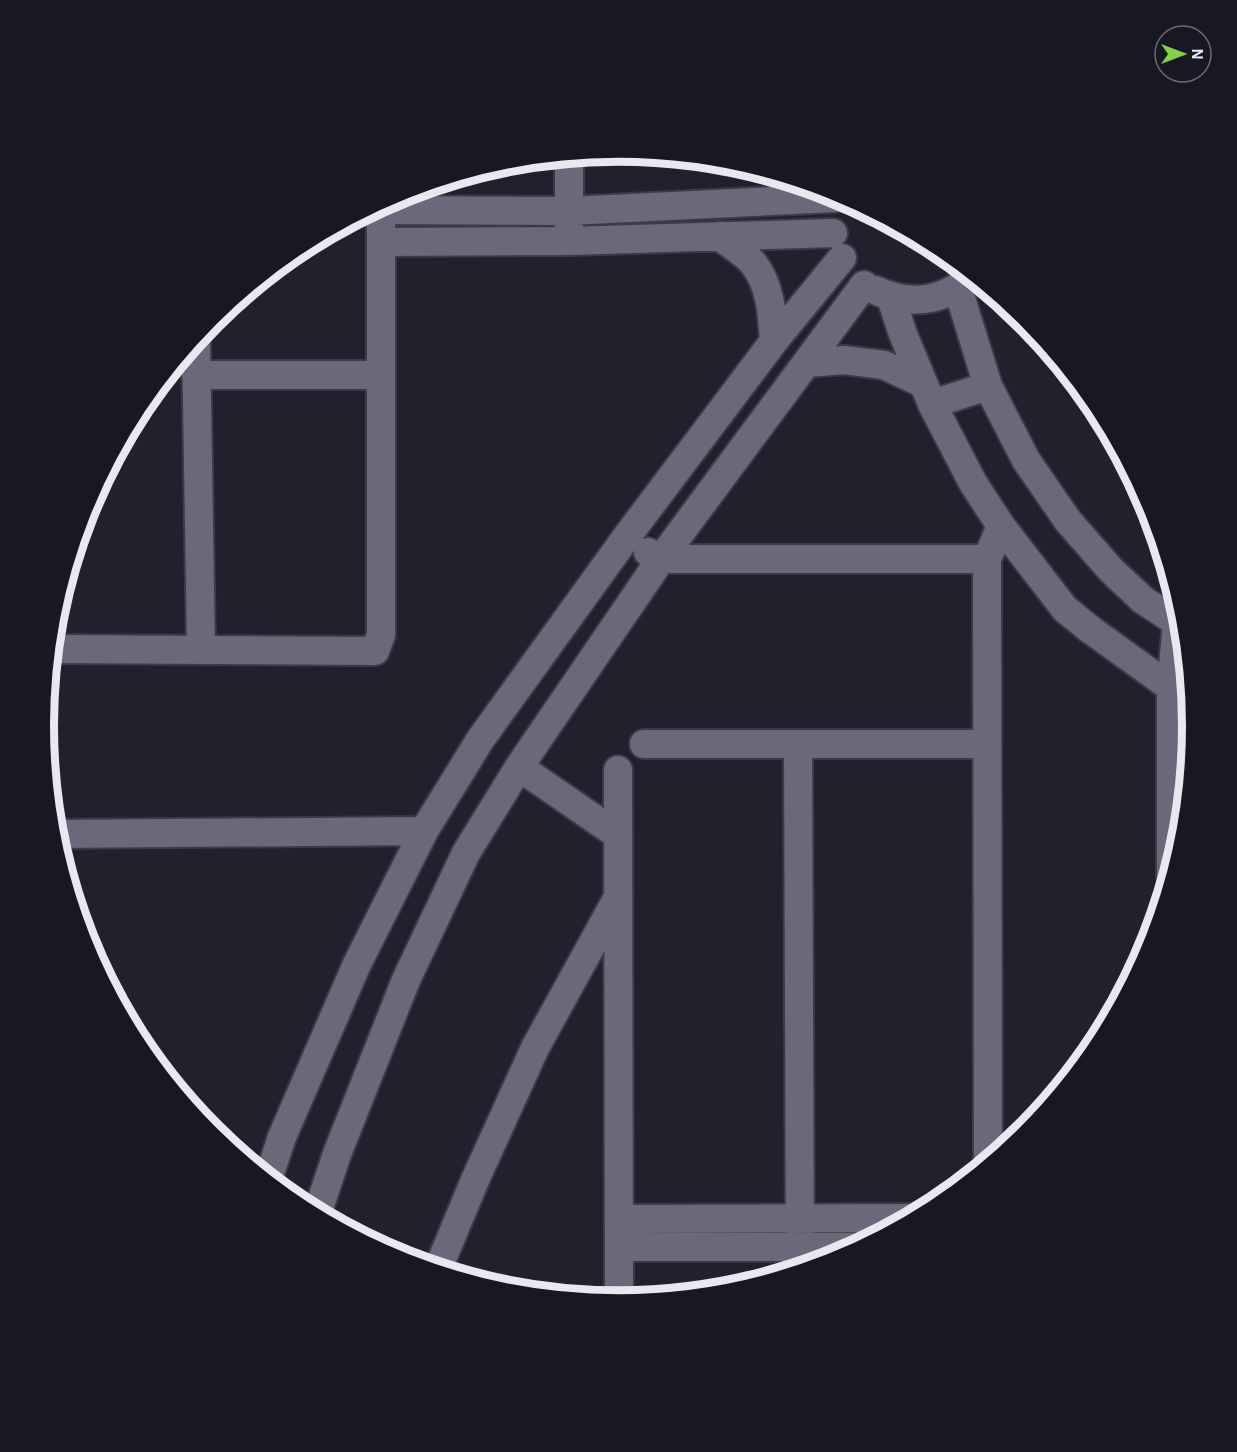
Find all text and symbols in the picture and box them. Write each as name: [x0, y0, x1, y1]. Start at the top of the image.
north arrow: [1153, 24, 1213, 84]
text: N: [1189, 48, 1205, 60]

